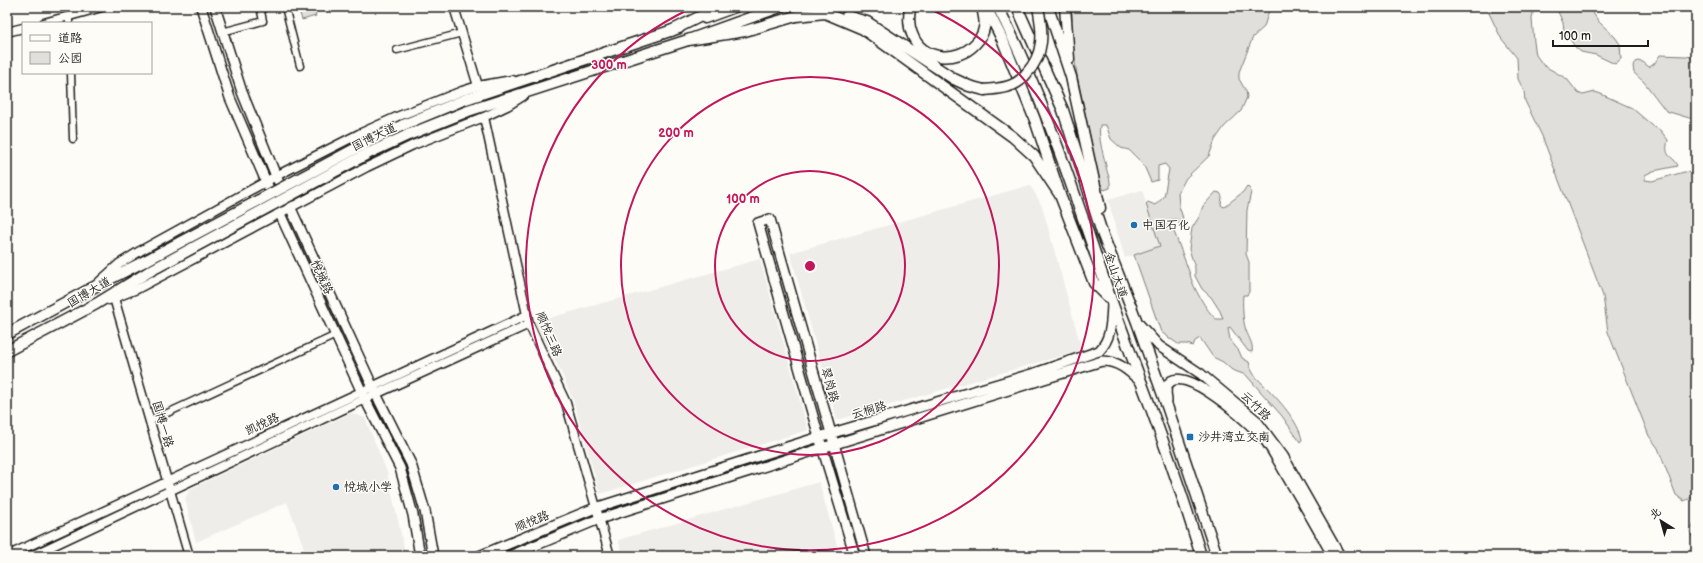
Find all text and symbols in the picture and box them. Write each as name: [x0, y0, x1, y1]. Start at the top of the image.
legend: [22, 22, 152, 74]
scale bar: [1553, 22, 1648, 48]
text: 100 m: [1559, 29, 1591, 44]
text: 道路: [58, 31, 82, 46]
text: 公园: [58, 51, 82, 66]
text: 300 m: [591, 58, 627, 73]
street label: 国博大道: [349, 120, 399, 155]
text: 200 m: [658, 126, 694, 141]
text: 100 m: [726, 192, 760, 207]
place label: 中国石化: [1142, 218, 1190, 233]
marker: 中国石化: [1129, 220, 1139, 230]
street label: 金山大道: [1101, 250, 1130, 300]
street label: 悦城路: [307, 258, 336, 297]
centre of rings: [803, 259, 817, 273]
street label: 国博大道: [65, 274, 114, 311]
street label: 顺悦三路: [532, 309, 565, 359]
street label: 翠岗路: [817, 366, 842, 405]
street label: 云竹路: [1237, 388, 1274, 424]
street label: 云桐路: [850, 398, 889, 423]
street label: 国博一路: [149, 399, 176, 449]
street label: 凯悦路: [243, 410, 282, 439]
place label: 沙井湾立交南: [1198, 430, 1270, 445]
marker: 沙井湾立交南: [1185, 432, 1195, 442]
place label: 悦城小学: [344, 480, 392, 495]
marker: 悦城小学: [331, 482, 341, 492]
north arrow: [1641, 501, 1681, 541]
text: 北: [1647, 505, 1664, 522]
street label: 顺悦路: [513, 508, 552, 535]

